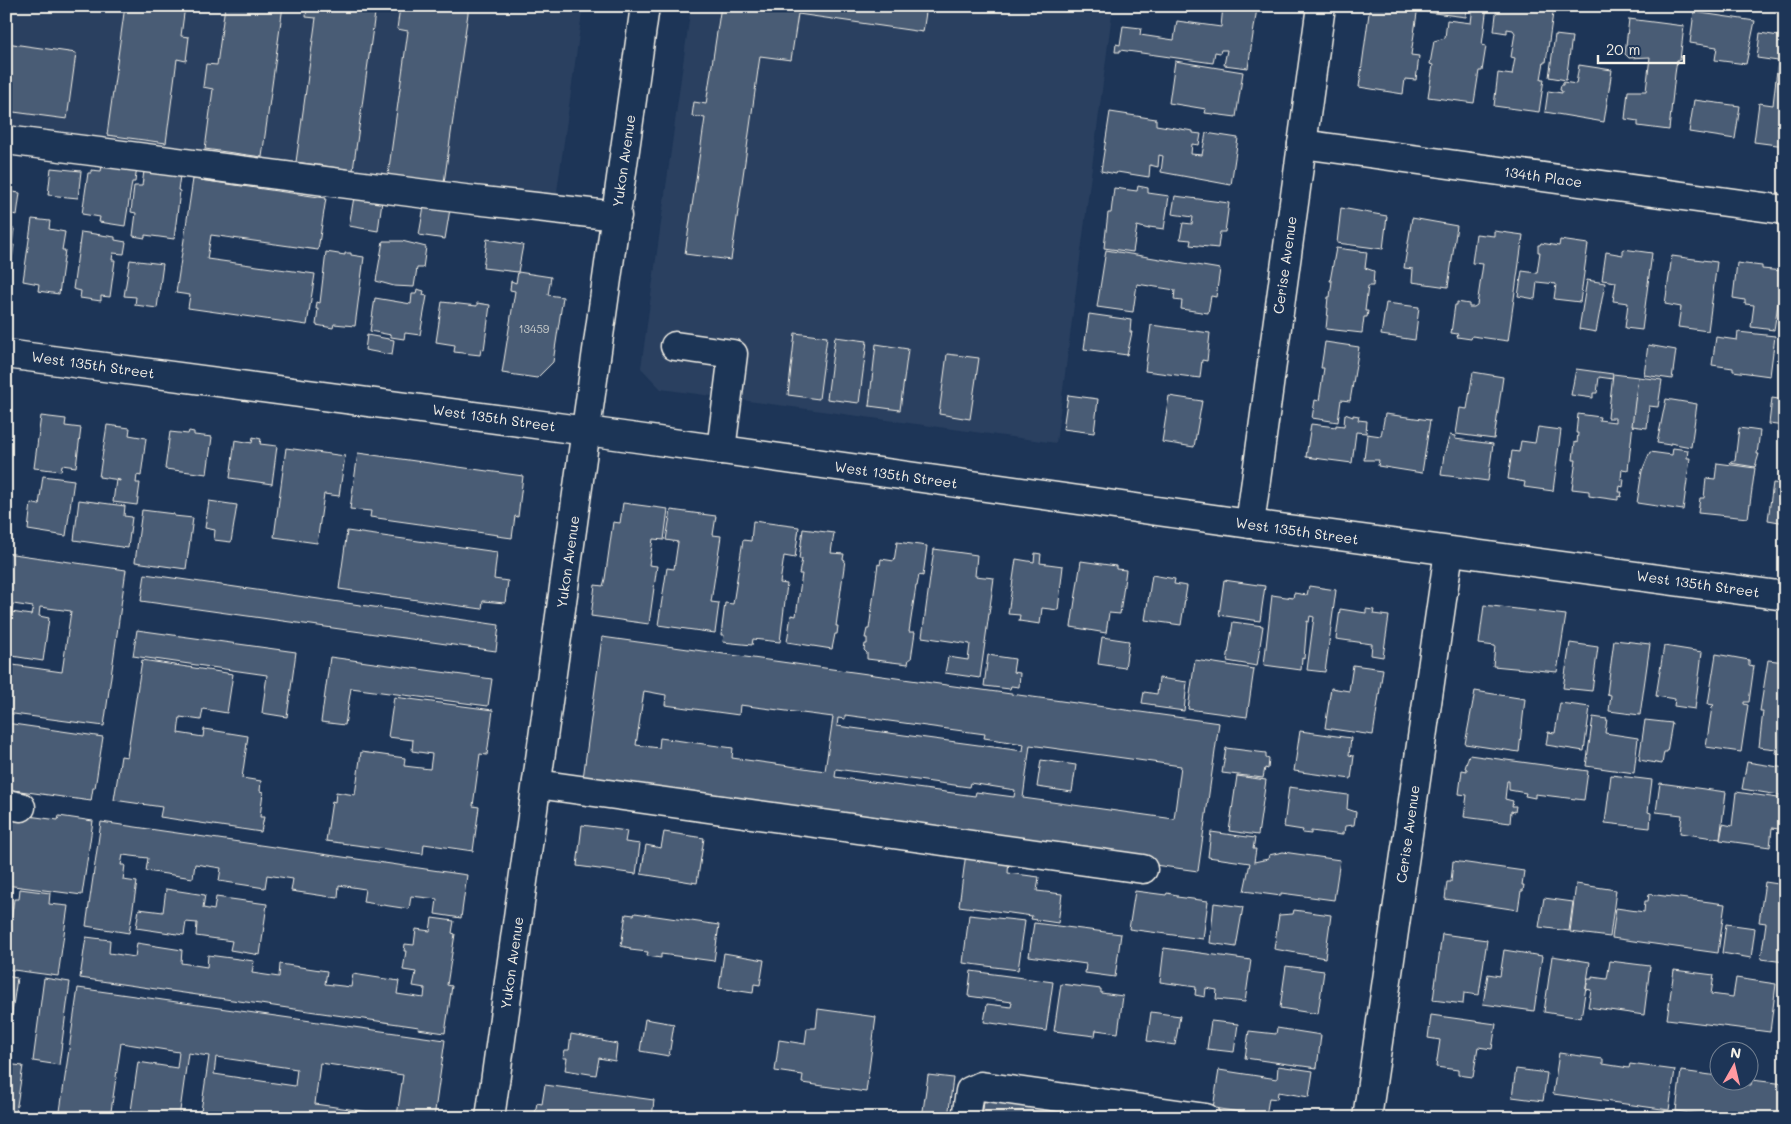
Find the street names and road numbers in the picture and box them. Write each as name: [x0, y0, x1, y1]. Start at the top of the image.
street label: Yukon Avenue: [608, 113, 639, 208]
street label: 134th Place: [1503, 162, 1583, 191]
street label: Cerise Avenue: [1268, 215, 1301, 315]
street label: West 135th Street: [30, 346, 156, 383]
street label: West 135th Street: [431, 399, 557, 436]
street label: West 135th Street: [833, 456, 959, 493]
street label: West 135th Street: [1234, 512, 1360, 549]
street label: Yukon Avenue: [552, 514, 583, 609]
street label: West 135th Street: [1635, 565, 1761, 602]
street label: Cerise Avenue: [1391, 784, 1424, 884]
street label: Yukon Avenue: [496, 915, 527, 1010]

